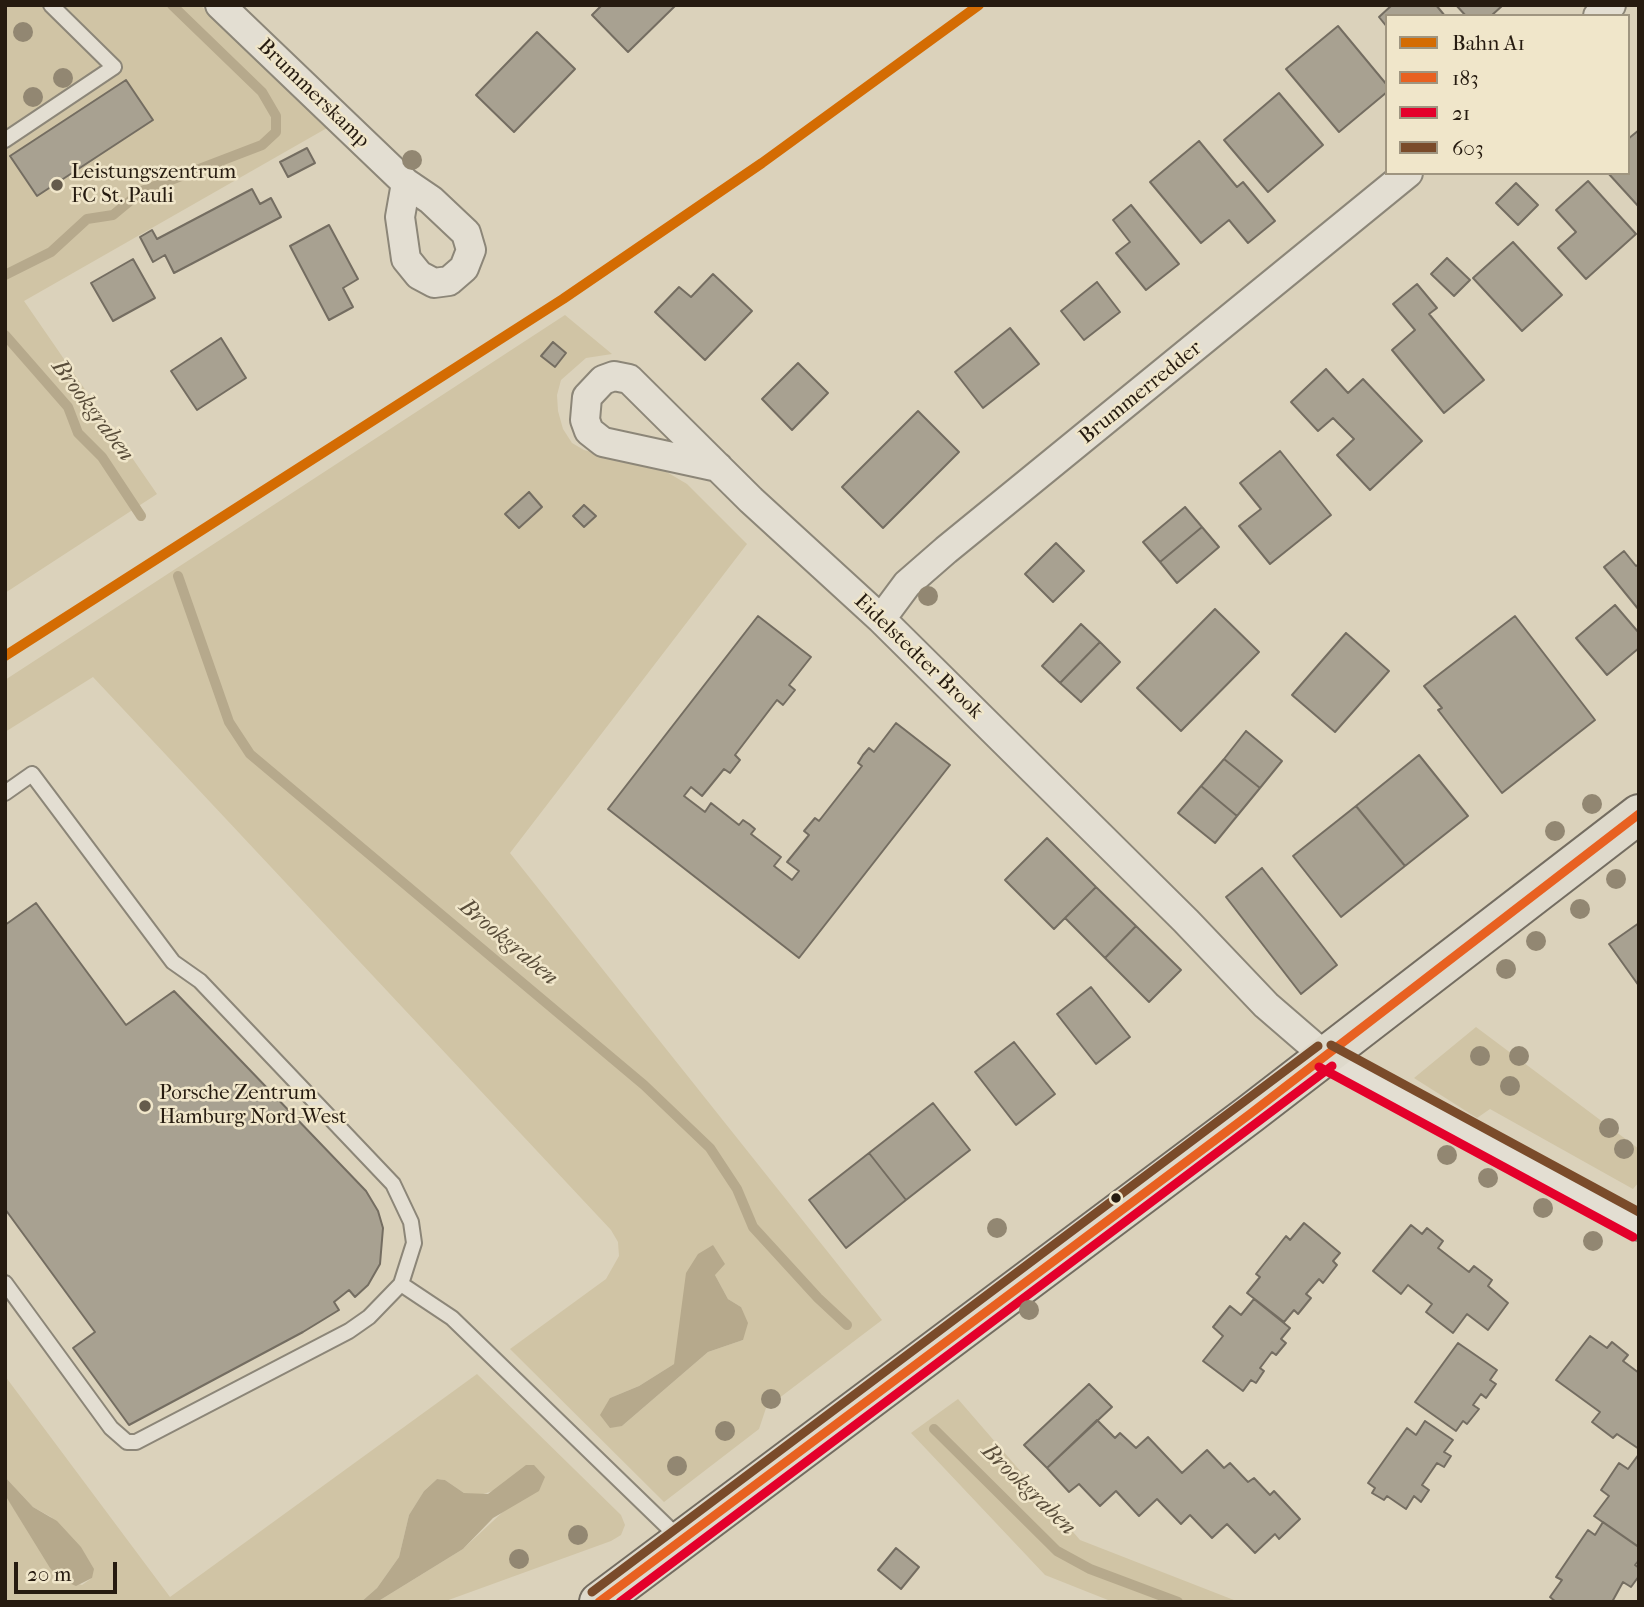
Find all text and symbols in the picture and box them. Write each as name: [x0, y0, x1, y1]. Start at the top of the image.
legend: [1385, 14, 1630, 175]
text: Bahn A1: [1452, 31, 1525, 55]
street label: Brummerskamp: [252, 34, 374, 154]
text: 183: [1452, 66, 1479, 90]
text: 21: [1452, 101, 1470, 125]
text: 603: [1452, 136, 1484, 160]
place label: Leistungszentrum FC St. Pauli: [71, 160, 236, 210]
marker: Leistungszentrum FC St. Pauli: [49, 177, 65, 193]
street label: Brummerredder: [1075, 336, 1207, 450]
water label: Brookgraben: [45, 355, 139, 467]
street label: Eidelstedter Brook: [848, 589, 988, 725]
water label: Brookgraben: [453, 894, 563, 992]
place label: Porsche Zentrum Hamburg Nord-West: [159, 1081, 346, 1131]
marker: Porsche Zentrum Hamburg Nord-West: [137, 1098, 153, 1114]
unlabelled marker: [1109, 1191, 1123, 1205]
water label: Brookgraben: [975, 1438, 1081, 1542]
scale bar: [18, 1548, 121, 1592]
text: 20 m: [27, 1562, 71, 1586]

